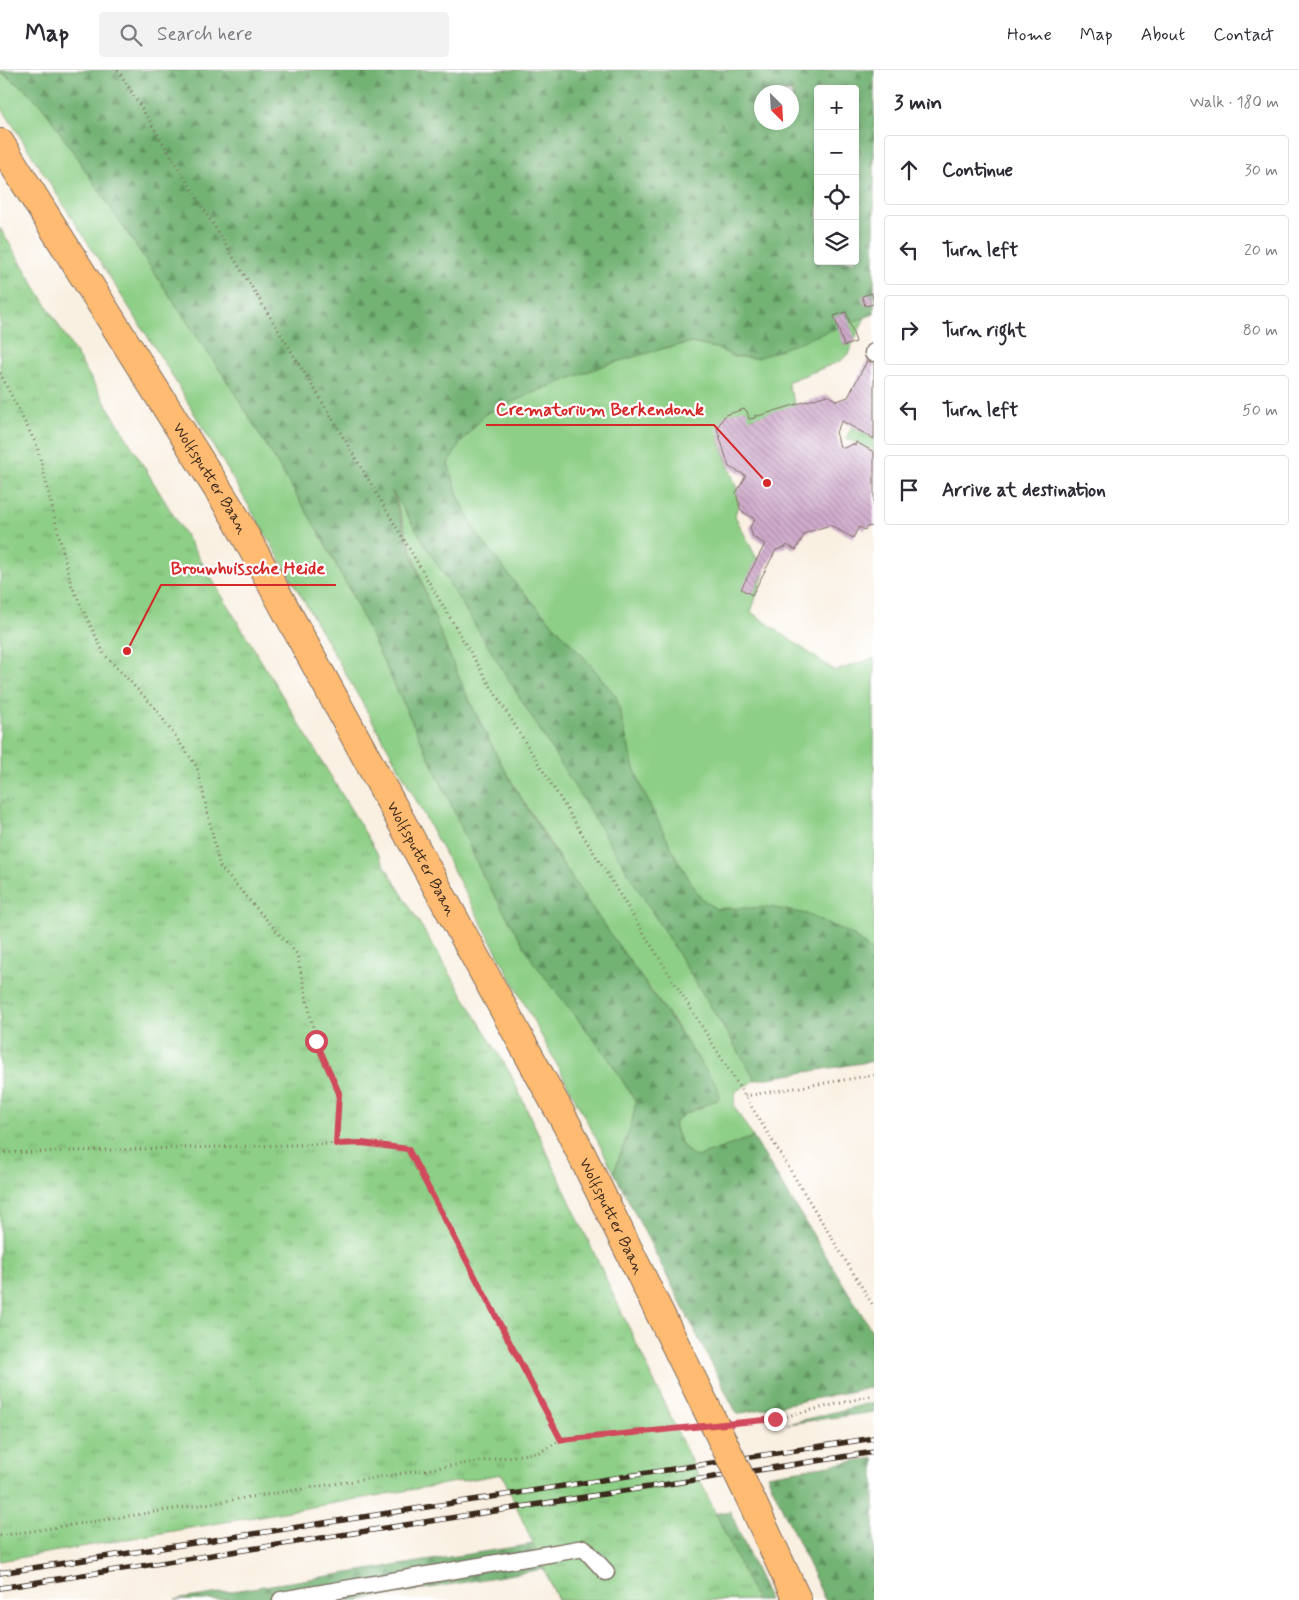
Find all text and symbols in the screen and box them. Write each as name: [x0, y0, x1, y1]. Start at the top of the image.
search box: [99, 12, 449, 57]
text: Map: [25, 19, 69, 50]
icon: search: [117, 21, 145, 49]
text: Search here: [157, 22, 253, 47]
text: Home: [1007, 23, 1052, 47]
text: Map: [1080, 23, 1113, 47]
text: About: [1141, 23, 1185, 47]
text: Contact: [1213, 23, 1274, 47]
north arrow: [754, 85, 799, 130]
map controls: [814, 85, 859, 265]
button: +: [814, 85, 859, 130]
text: 3 min: [894, 89, 942, 117]
text: Walk · 180 m: [1190, 92, 1279, 113]
button: −: [814, 130, 859, 175]
icon: ahead: [895, 156, 923, 184]
text: Continue: [942, 158, 1013, 183]
text: 30 m: [1245, 160, 1278, 181]
button: locate: [814, 175, 859, 220]
button: layers: [814, 220, 859, 265]
icon: left: [895, 236, 923, 264]
text: Turn left: [942, 238, 1018, 263]
text: 20 m: [1244, 240, 1278, 261]
icon: right: [895, 316, 923, 344]
text: Turn right: [942, 318, 1026, 343]
text: 80 m: [1243, 320, 1278, 341]
callout: Crematorium Berkendonk: [486, 392, 714, 425]
icon: left: [895, 396, 923, 424]
text: Crematorium Berkendonk: [496, 398, 704, 422]
text: Turn left: [942, 398, 1018, 423]
text: 50 m: [1242, 400, 1278, 421]
street label: Wolfsputter Baan: [168, 419, 253, 538]
icon: arrive: [895, 476, 923, 504]
text: Arrive at destination: [942, 478, 1106, 503]
callout: Brouwhuissche Heide: [161, 552, 336, 585]
text: Brouwhuissche Heide: [171, 557, 325, 581]
street label: Wolfsputter Baan: [382, 798, 462, 920]
route start: [305, 1030, 328, 1053]
street label: Wolfsputter Baan: [574, 1154, 650, 1278]
route end: [764, 1408, 787, 1431]

